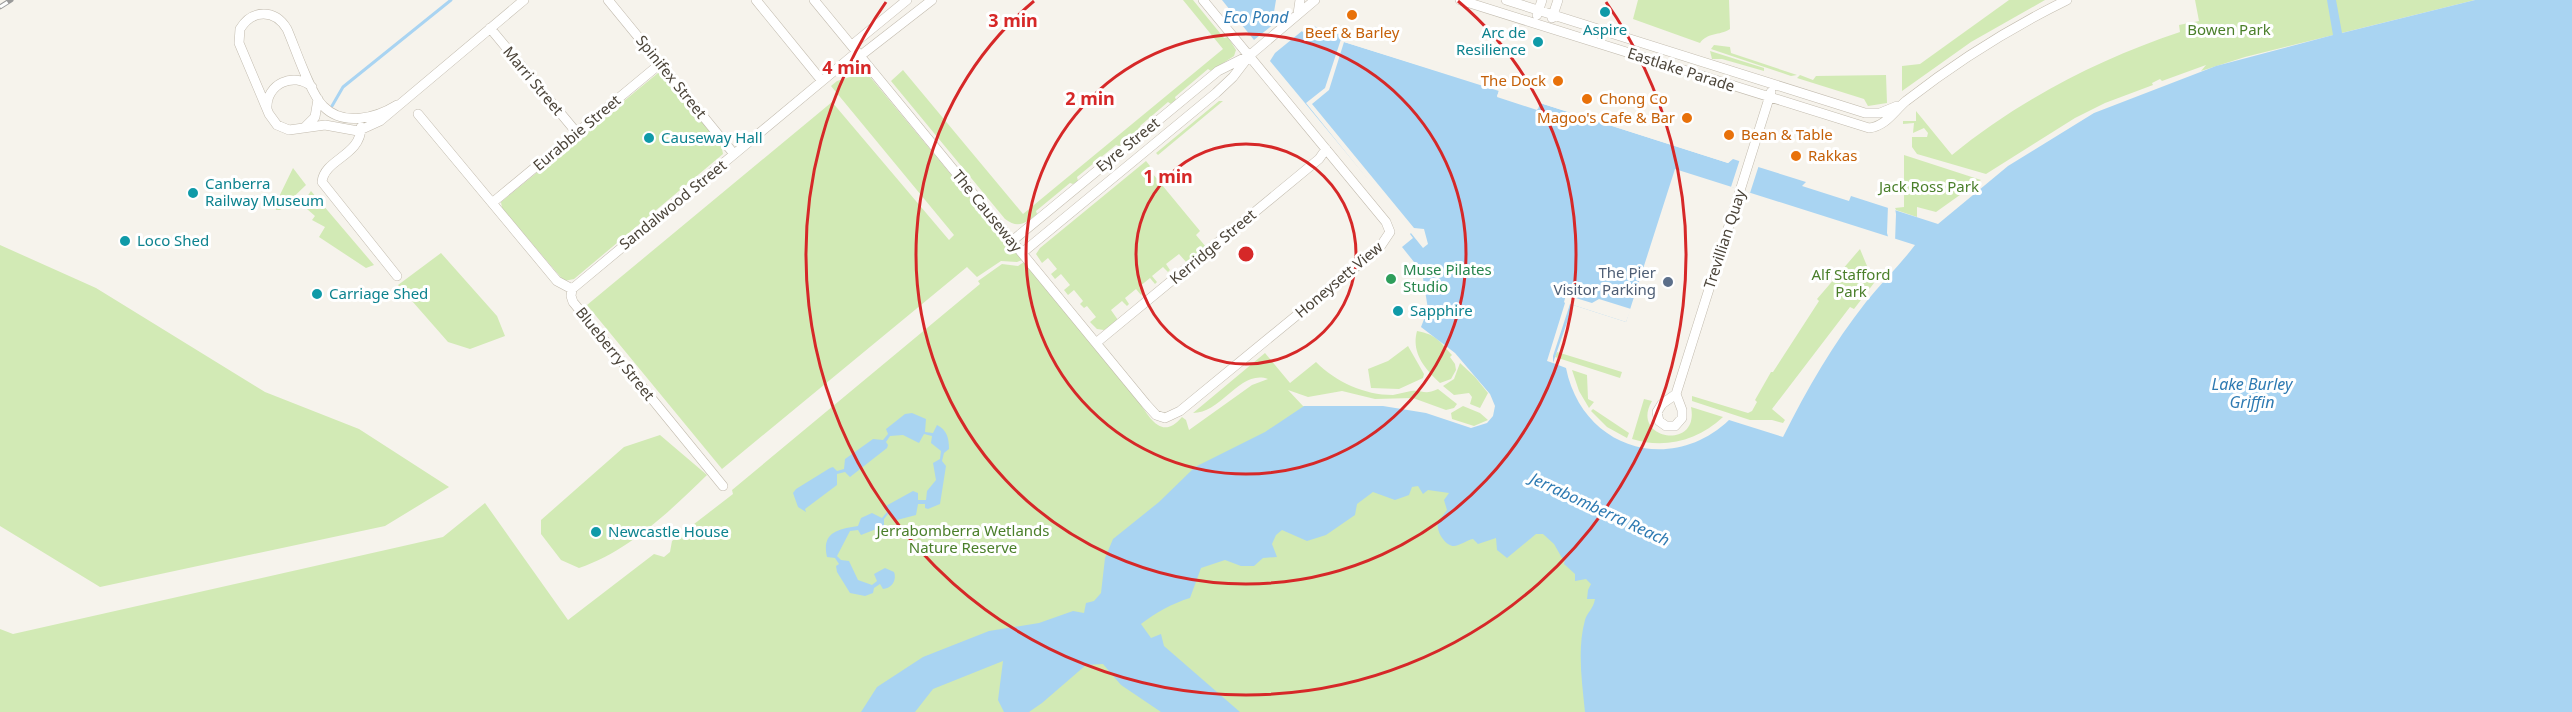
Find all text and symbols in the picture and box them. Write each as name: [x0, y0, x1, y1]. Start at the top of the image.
marker: Aspire: [1598, 5, 1612, 19]
water label: Eco Pond: [1223, 6, 1289, 28]
text: 3 min: [988, 8, 1038, 32]
marker: Beef & Barley: [1345, 8, 1359, 22]
place label: Aspire: [1583, 19, 1627, 39]
park label: Bowen Park: [2187, 19, 2271, 39]
place label: Beef & Barley: [1305, 22, 1400, 42]
place label: Arc de Resilience: [1456, 22, 1526, 59]
street label: Spinifex Street: [632, 31, 712, 123]
marker: Arc de Resilience: [1531, 35, 1545, 49]
street label: Marri Street: [499, 42, 569, 119]
street label: Eastlake Parade: [1625, 42, 1737, 96]
text: 4 min: [822, 55, 872, 79]
place label: The Dock: [1481, 70, 1546, 90]
marker: The Dock: [1551, 74, 1565, 88]
text: 2 min: [1065, 86, 1115, 110]
place label: Chong Co: [1599, 88, 1668, 108]
street label: Eurabbie Street: [528, 89, 625, 175]
marker: Chong Co: [1580, 92, 1594, 106]
place label: Magoo's Cafe & Bar: [1537, 107, 1675, 127]
marker: Magoo's Cafe & Bar: [1680, 111, 1694, 125]
street label: Eyre Street: [1091, 112, 1164, 176]
place label: Bean & Table: [1741, 124, 1833, 144]
place label: Causeway Hall: [661, 127, 763, 147]
marker: Bean & Table: [1722, 128, 1736, 142]
marker: Causeway Hall: [642, 131, 656, 145]
place label: Rakkas: [1808, 145, 1857, 165]
marker: Rakkas: [1789, 149, 1803, 163]
street label: Sandalwood Street: [615, 154, 731, 254]
text: 1 min: [1143, 164, 1193, 188]
street label: The Causeway: [948, 165, 1027, 256]
place label: Canberra Railway Museum: [205, 173, 324, 210]
park label: Jack Ross Park: [1877, 176, 1979, 196]
marker: Canberra Railway Museum: [186, 186, 200, 200]
street label: Trevillian Quay: [1699, 186, 1750, 291]
street label: Kerridge Street: [1165, 204, 1260, 288]
place label: Loco Shed: [137, 230, 209, 250]
marker: Loco Shed: [118, 234, 132, 248]
street label: Honeysett View: [1290, 237, 1386, 322]
centre of rings: [1236, 244, 1256, 264]
place label: Muse Pilates Studio: [1403, 259, 1492, 296]
place label: The Pier Visitor Parking: [1553, 262, 1656, 299]
park label: Alf Stafford Park: [1811, 264, 1891, 301]
marker: Muse Pilates Studio: [1384, 272, 1398, 286]
marker: The Pier Visitor Parking: [1661, 275, 1675, 289]
place label: Carriage Shed: [329, 283, 428, 303]
marker: Carriage Shed: [310, 287, 324, 301]
place label: Sapphire: [1410, 300, 1473, 320]
street label: Blueberry Street: [572, 302, 660, 405]
marker: Sapphire: [1391, 304, 1405, 318]
water label: Lake Burley Griffin: [2212, 373, 2294, 413]
water label: Jerrabomberra Reach: [1524, 466, 1673, 551]
park label: Jerrabomberra Wetlands Nature Reserve: [875, 520, 1049, 557]
place label: Newcastle House: [608, 521, 729, 541]
marker: Newcastle House: [589, 525, 603, 539]

